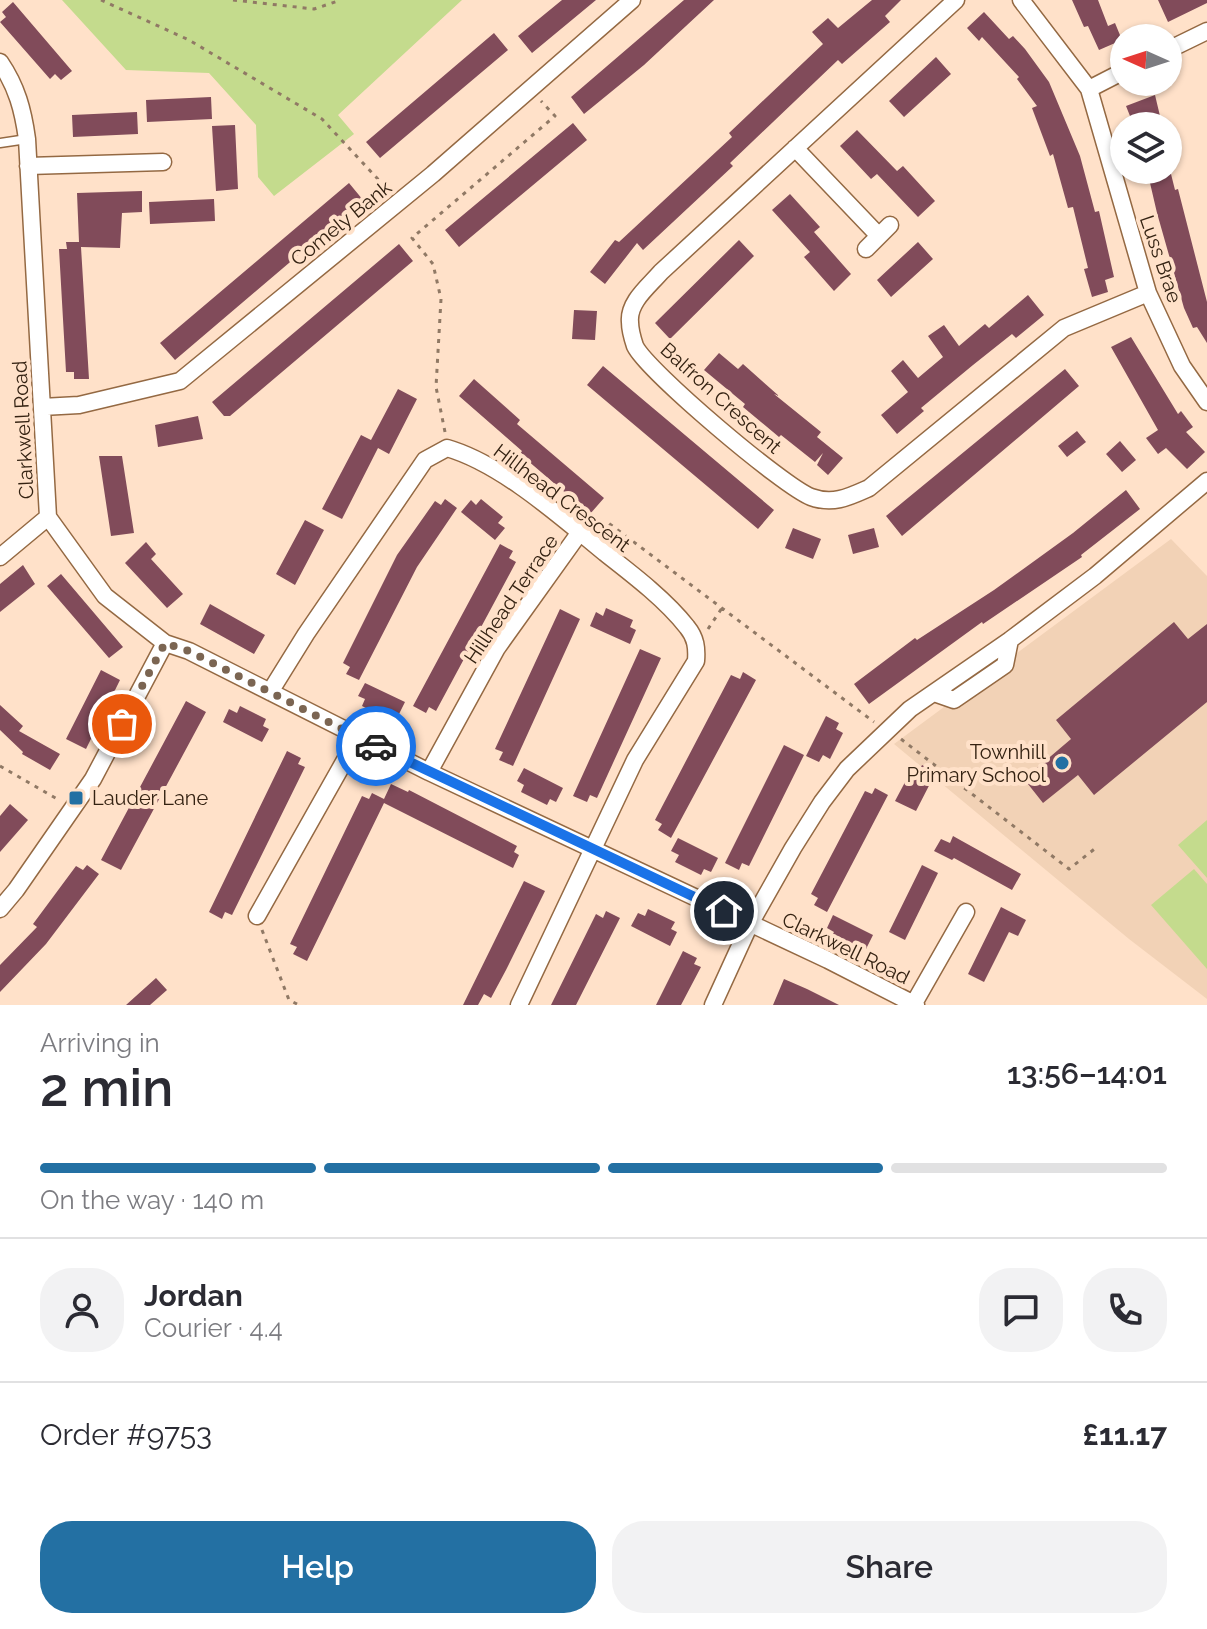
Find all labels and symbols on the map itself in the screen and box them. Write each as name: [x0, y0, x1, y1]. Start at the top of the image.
north arrow: [1110, 24, 1182, 96]
street label: Comely Bank: [286, 175, 397, 271]
street label: Luss Brae: [1135, 212, 1187, 306]
street label: Balfron Crescent: [656, 337, 787, 459]
street label: Clarkwell Road: [7, 360, 39, 500]
street label: Hillhead Crescent: [489, 439, 635, 557]
street label: Hillhead Terrace: [459, 530, 563, 668]
pin: [88, 690, 156, 758]
courier: [336, 706, 416, 786]
place label: Townhill Primary School: [906, 740, 1047, 787]
marker: Townhill Primary School: [1053, 754, 1071, 772]
place label: Lauder Lane: [92, 786, 208, 810]
marker: Lauder Lane: [67, 789, 85, 807]
pin: [690, 877, 758, 945]
street label: Clarkwell Road: [778, 907, 914, 989]

